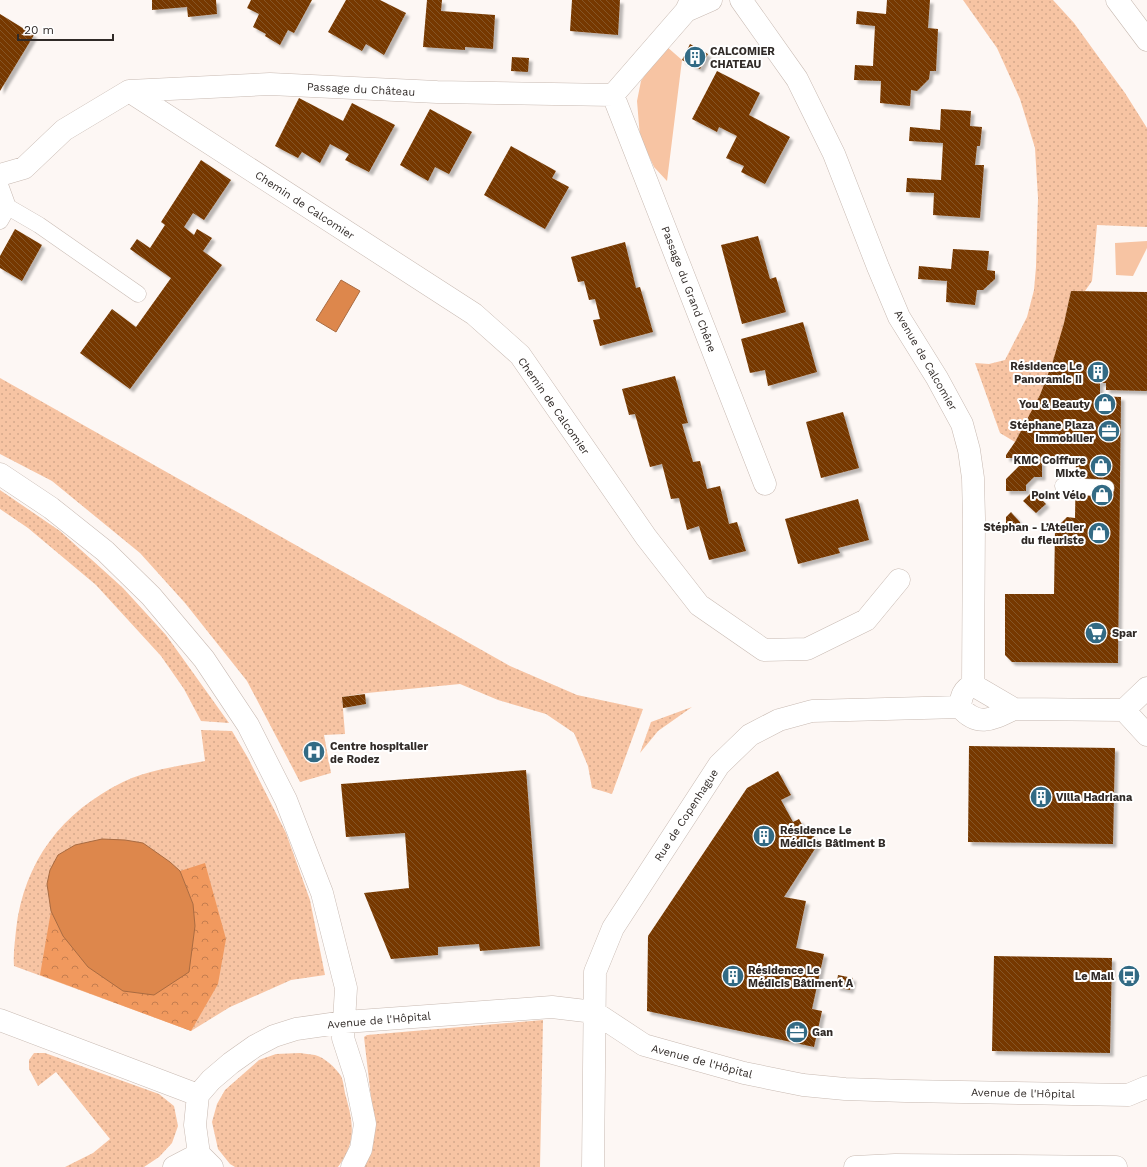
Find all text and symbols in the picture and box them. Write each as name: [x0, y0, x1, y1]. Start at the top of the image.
scale bar: [18, 16, 113, 42]
text: 20 m: [24, 23, 54, 37]
building icon: CALCOMIER CHATEAU: [682, 44, 708, 70]
place label: CALCOMIER CHATEAU: [710, 45, 775, 71]
street label: Passage du Château: [306, 80, 415, 99]
street label: Chemin de Calcomier: [253, 168, 357, 243]
street label: Passage du Grand Chêne: [658, 224, 719, 354]
street label: Avenue de Calcomier: [891, 308, 960, 413]
street label: Chemin de Calcomier: [515, 355, 592, 458]
building icon: Résidence Le Panoramic II: [1085, 359, 1111, 385]
place label: Résidence Le Panoramic II: [1010, 360, 1082, 386]
shop icon: You & Beauty: [1092, 391, 1118, 417]
place label: You & Beauty: [1019, 398, 1091, 411]
office icon: Stéphane Plaza Immobilier: [1096, 418, 1122, 444]
place label: Stéphane Plaza Immobilier: [1010, 419, 1095, 445]
shop icon: KMC Coiffure Mixte: [1088, 453, 1114, 479]
place label: KMC Coiffure Mixte: [1014, 454, 1086, 480]
shop icon: Point Vélo: [1089, 482, 1115, 508]
place label: Point Vélo: [1031, 489, 1086, 502]
shop icon: Stéphan - L’Atelier du fleuriste: [1086, 520, 1112, 546]
place label: Stéphan - L’Atelier du fleuriste: [983, 521, 1084, 547]
supermarket icon: Spar: [1083, 620, 1109, 646]
place label: Spar: [1112, 627, 1137, 640]
hospital icon: Centre hospitalier de Rodez: [301, 739, 327, 765]
place label: Centre hospitalier de Rodez: [330, 740, 428, 766]
street label: Rue de Copenhague: [652, 767, 721, 864]
building icon: Villa Hadriana: [1028, 784, 1054, 810]
place label: Villa Hadriana: [1056, 791, 1133, 804]
building icon: Résidence Le Médicis Bâtiment B: [751, 823, 777, 849]
place label: Résidence Le Médicis Bâtiment B: [780, 824, 886, 850]
building icon: Résidence Le Médicis Bâtiment A: [720, 963, 746, 989]
bus stop icon: Le Mail: [1116, 963, 1142, 989]
place label: Résidence Le Médicis Bâtiment A: [748, 964, 854, 990]
place label: Le Mail: [1075, 970, 1114, 983]
street label: Avenue de l'Hôpital: [327, 1009, 432, 1032]
office icon: Gan: [784, 1019, 810, 1045]
place label: Gan: [812, 1026, 833, 1039]
street label: Avenue de l'Hôpital: [650, 1042, 754, 1081]
street label: Avenue de l'Hôpital: [971, 1086, 1076, 1101]

